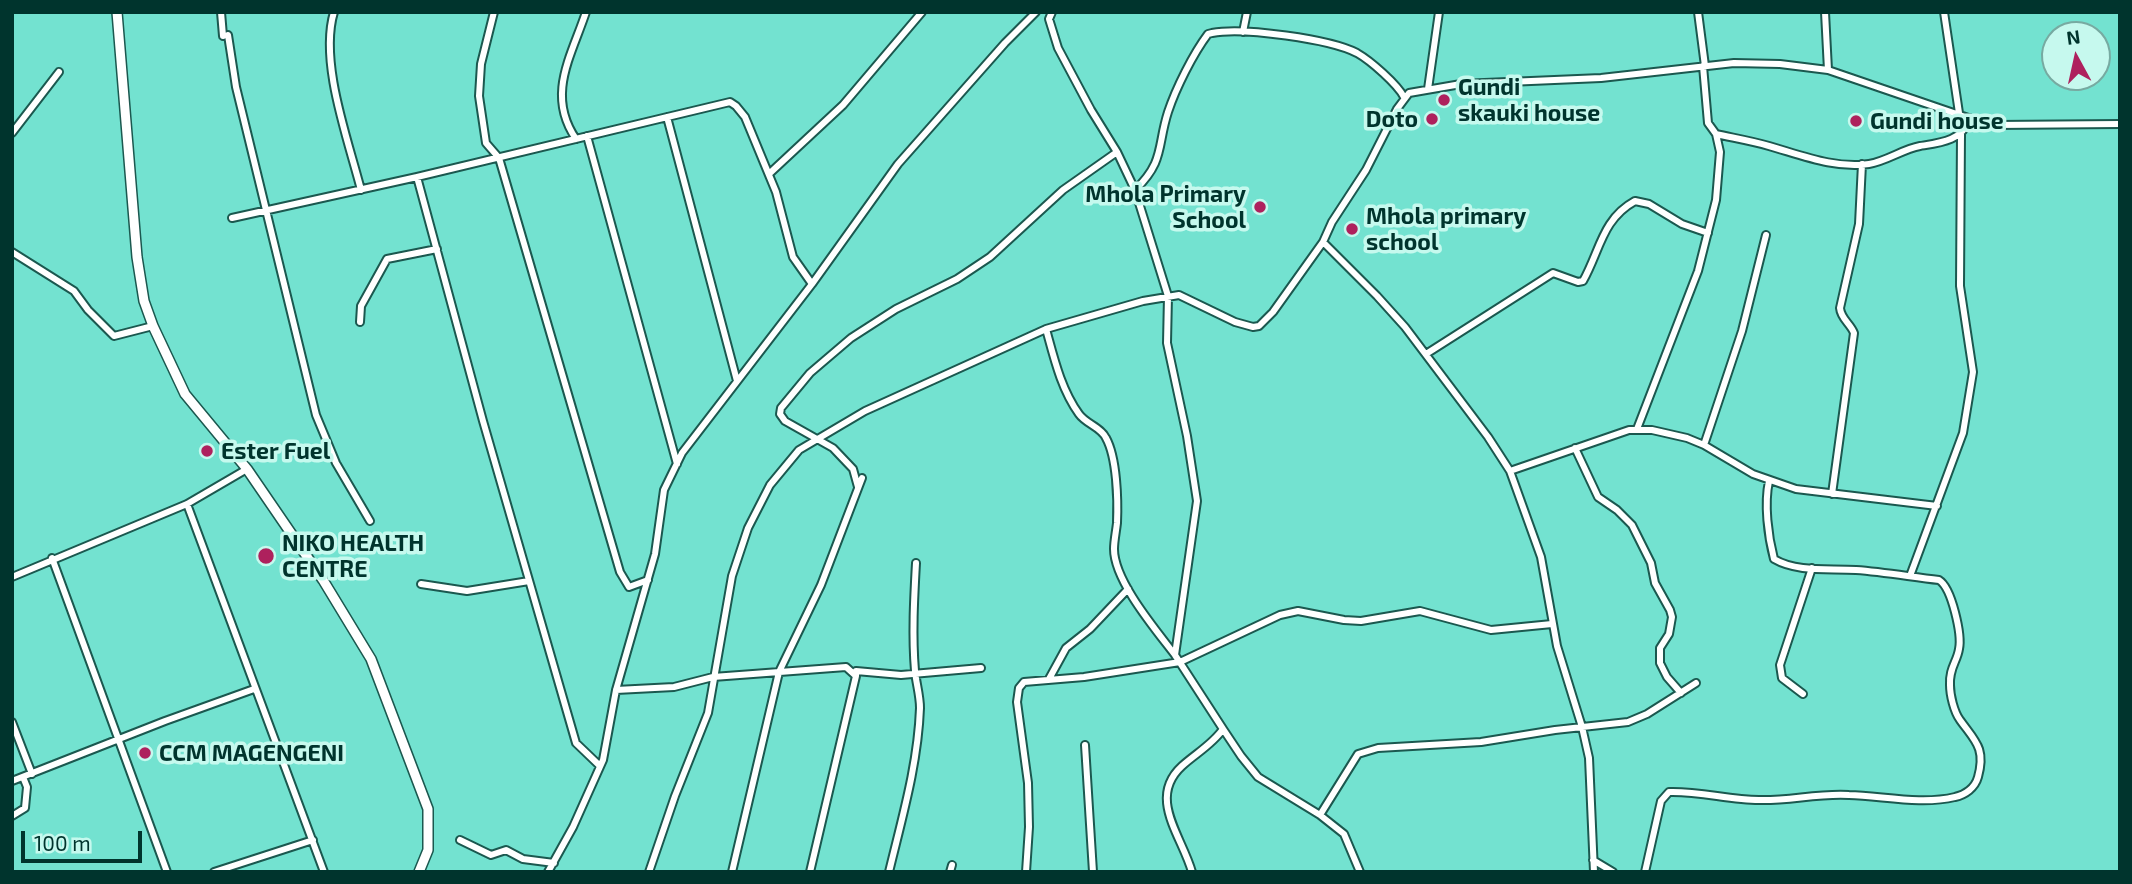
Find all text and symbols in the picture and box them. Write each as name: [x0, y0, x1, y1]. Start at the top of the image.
north arrow: [2041, 21, 2111, 91]
text: N: [2065, 24, 2082, 49]
place label: Gundi skauki house: [1458, 73, 1600, 127]
marker: Gundi skauki house: [1436, 92, 1452, 108]
place label: Doto: [1366, 105, 1418, 133]
place label: Gundi house: [1870, 107, 2004, 135]
marker: Doto: [1424, 111, 1440, 127]
marker: Gundi house: [1848, 113, 1864, 129]
place label: Mhola Primary School: [1085, 180, 1246, 234]
marker: Mhola Primary School: [1252, 199, 1268, 215]
place label: Mhola primary school: [1366, 202, 1526, 256]
marker: Mhola primary school: [1344, 221, 1360, 237]
place label: Ester Fuel: [221, 437, 330, 465]
marker: Ester Fuel: [199, 443, 215, 459]
place label: NIKO HEALTH CENTRE: [282, 529, 424, 583]
marker: NIKO HEALTH CENTRE: [256, 546, 276, 566]
place label: CCM MAGENGENI: [159, 739, 344, 767]
marker: CCM MAGENGENI: [137, 745, 153, 761]
scale bar: [24, 818, 145, 862]
text: 100 m: [34, 830, 91, 855]

